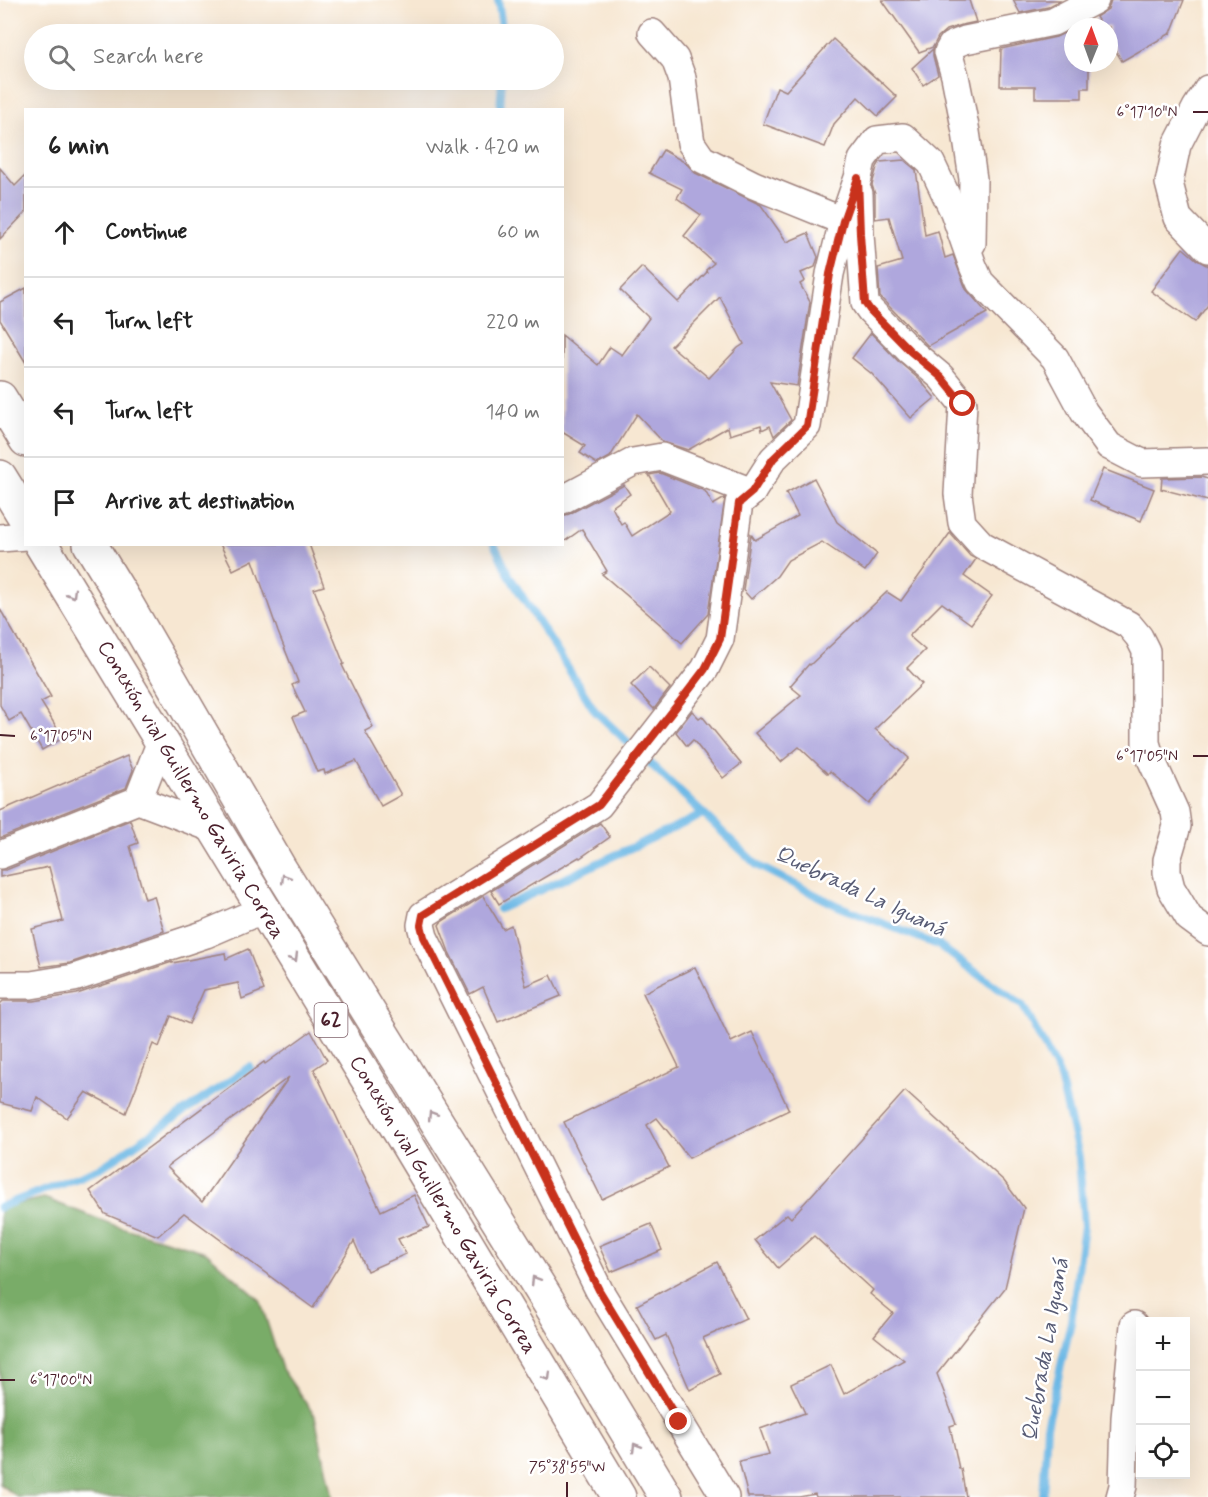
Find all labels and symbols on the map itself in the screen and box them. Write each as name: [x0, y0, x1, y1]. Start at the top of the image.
north arrow: [1064, 18, 1118, 72]
text: 6°17'10"N: [1117, 103, 1177, 123]
route start: [949, 390, 975, 416]
one-way arrow: [64, 588, 76, 598]
street label: Conexión vial Guillermo Gaviria Correa: [91, 636, 291, 944]
text: 6°17'05"N: [30, 727, 92, 747]
text: 6°17'05"N: [1116, 747, 1178, 767]
water label: Quebrada La Iguaná: [769, 840, 951, 945]
one-way arrow: [281, 873, 292, 884]
one-way arrow: [286, 952, 298, 962]
road number: 62: [314, 1003, 348, 1037]
street label: Conexión vial Guillermo Gaviria Correa: [343, 1051, 543, 1359]
one-way arrow: [427, 1111, 439, 1121]
water label: Quebrada La Iguaná: [1016, 1255, 1077, 1444]
one-way arrow: [531, 1276, 542, 1287]
text: 6°17'00"N: [30, 1371, 92, 1391]
one-way arrow: [539, 1371, 551, 1381]
route end: [665, 1408, 691, 1434]
one-way arrow: [632, 1443, 644, 1453]
text: 75°38'55"W: [529, 1458, 605, 1478]

